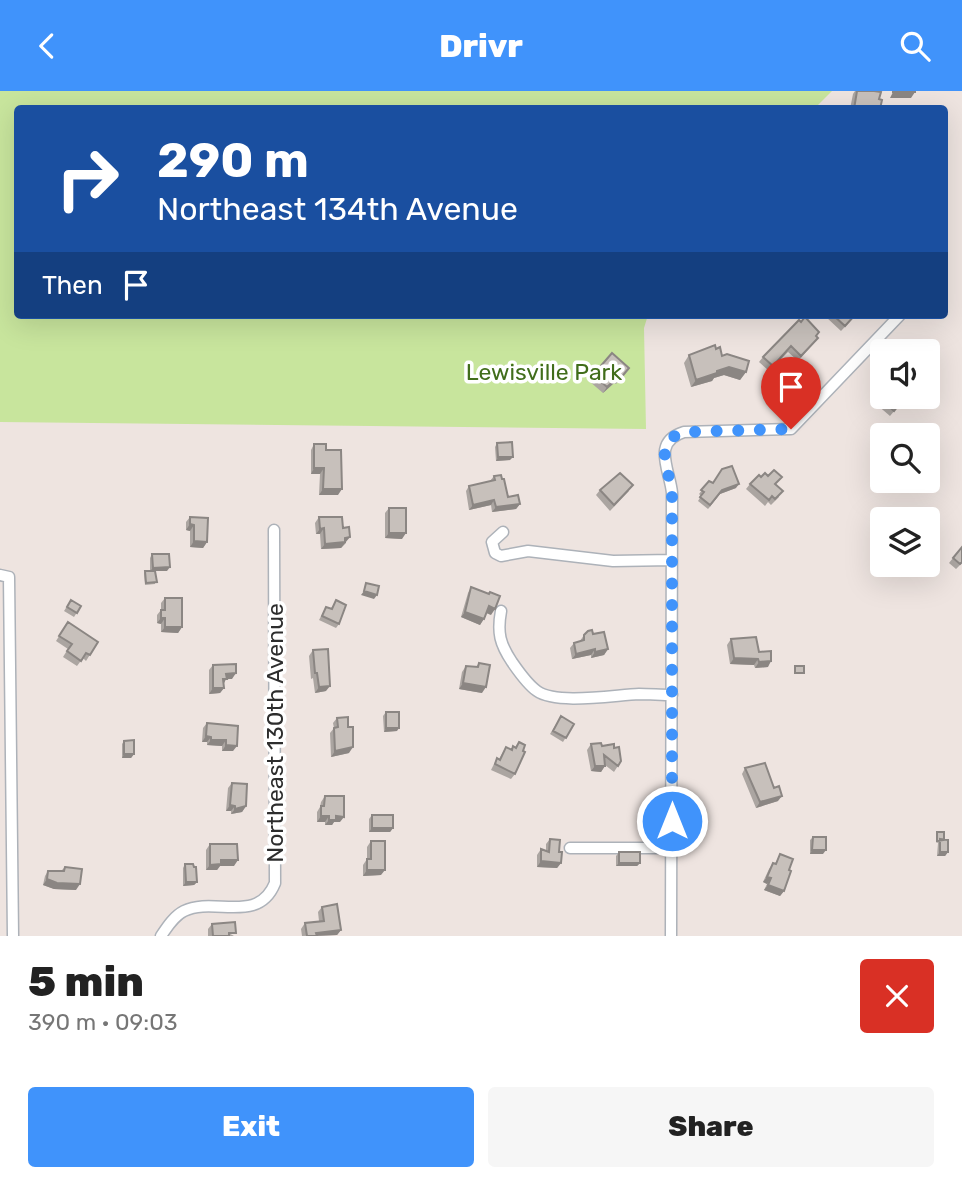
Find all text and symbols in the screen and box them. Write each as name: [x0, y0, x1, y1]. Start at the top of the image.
icon: back: [28, 27, 66, 65]
text: Drivr: [439, 27, 523, 65]
icon: search: [896, 27, 934, 65]
text: 290 m: [157, 131, 309, 189]
icon: right: [42, 133, 133, 224]
text: Northeast 134th Avenue: [157, 190, 518, 228]
icon: arrive: [117, 266, 155, 304]
text: Then: [42, 270, 103, 301]
map controls: [870, 339, 940, 577]
button: sound: [870, 339, 940, 409]
pin: [761, 357, 821, 429]
park label: Lewisville Park: [466, 358, 622, 386]
icon: arrive: [772, 368, 810, 406]
button: search: [870, 423, 940, 493]
button: layers: [870, 507, 940, 577]
street label: Northeast 130th Avenue: [261, 603, 289, 863]
position arrow: [635, 784, 709, 858]
text: 5 min: [28, 957, 144, 1007]
button: close: [860, 959, 934, 1033]
text: 390 m · 09:03: [28, 1008, 178, 1036]
button: Exit: [28, 1087, 474, 1167]
button: Share: [488, 1087, 934, 1167]

